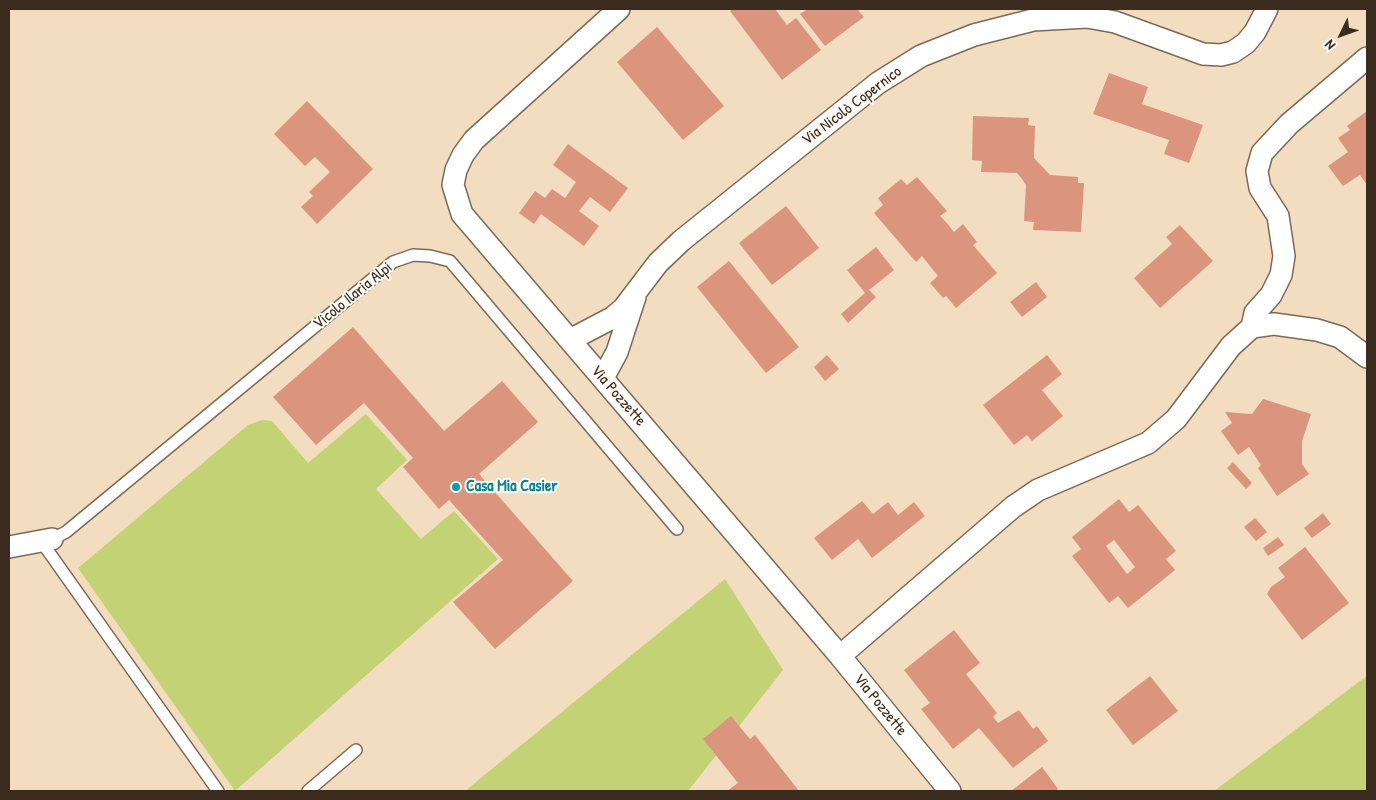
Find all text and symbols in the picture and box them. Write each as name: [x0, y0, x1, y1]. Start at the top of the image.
north arrow: [1316, 10, 1366, 60]
text: N: [1320, 36, 1339, 55]
street label: Via Nicolò Copernico: [798, 62, 906, 150]
street label: Vicolo Ilaria Alpi: [310, 258, 396, 334]
street label: Via Pozzette: [586, 362, 650, 430]
place label: Casa Mia Casier: [466, 477, 558, 497]
marker: Casa Mia Casier: [450, 481, 462, 493]
street label: Via Pozzette: [849, 670, 911, 740]

